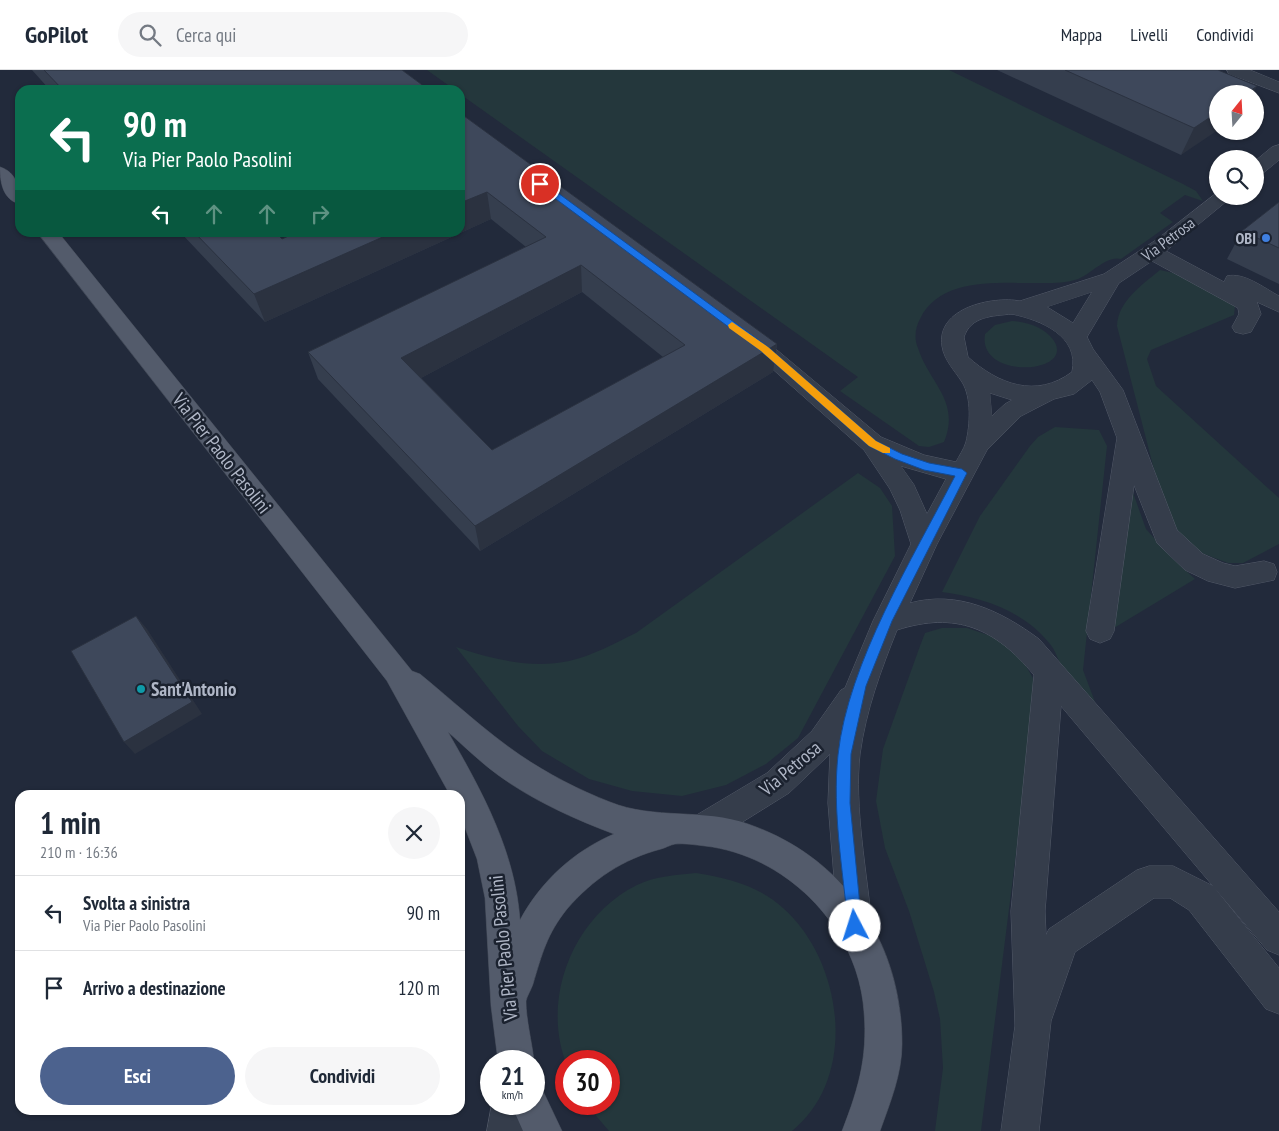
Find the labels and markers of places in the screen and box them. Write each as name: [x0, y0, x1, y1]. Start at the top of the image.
pin: [519, 163, 561, 205]
place label: OBI: [1236, 228, 1256, 248]
marker: OBI: [1260, 232, 1272, 244]
place label: Sant'Antonio: [151, 677, 236, 701]
marker: Sant'Antonio: [135, 683, 147, 695]

